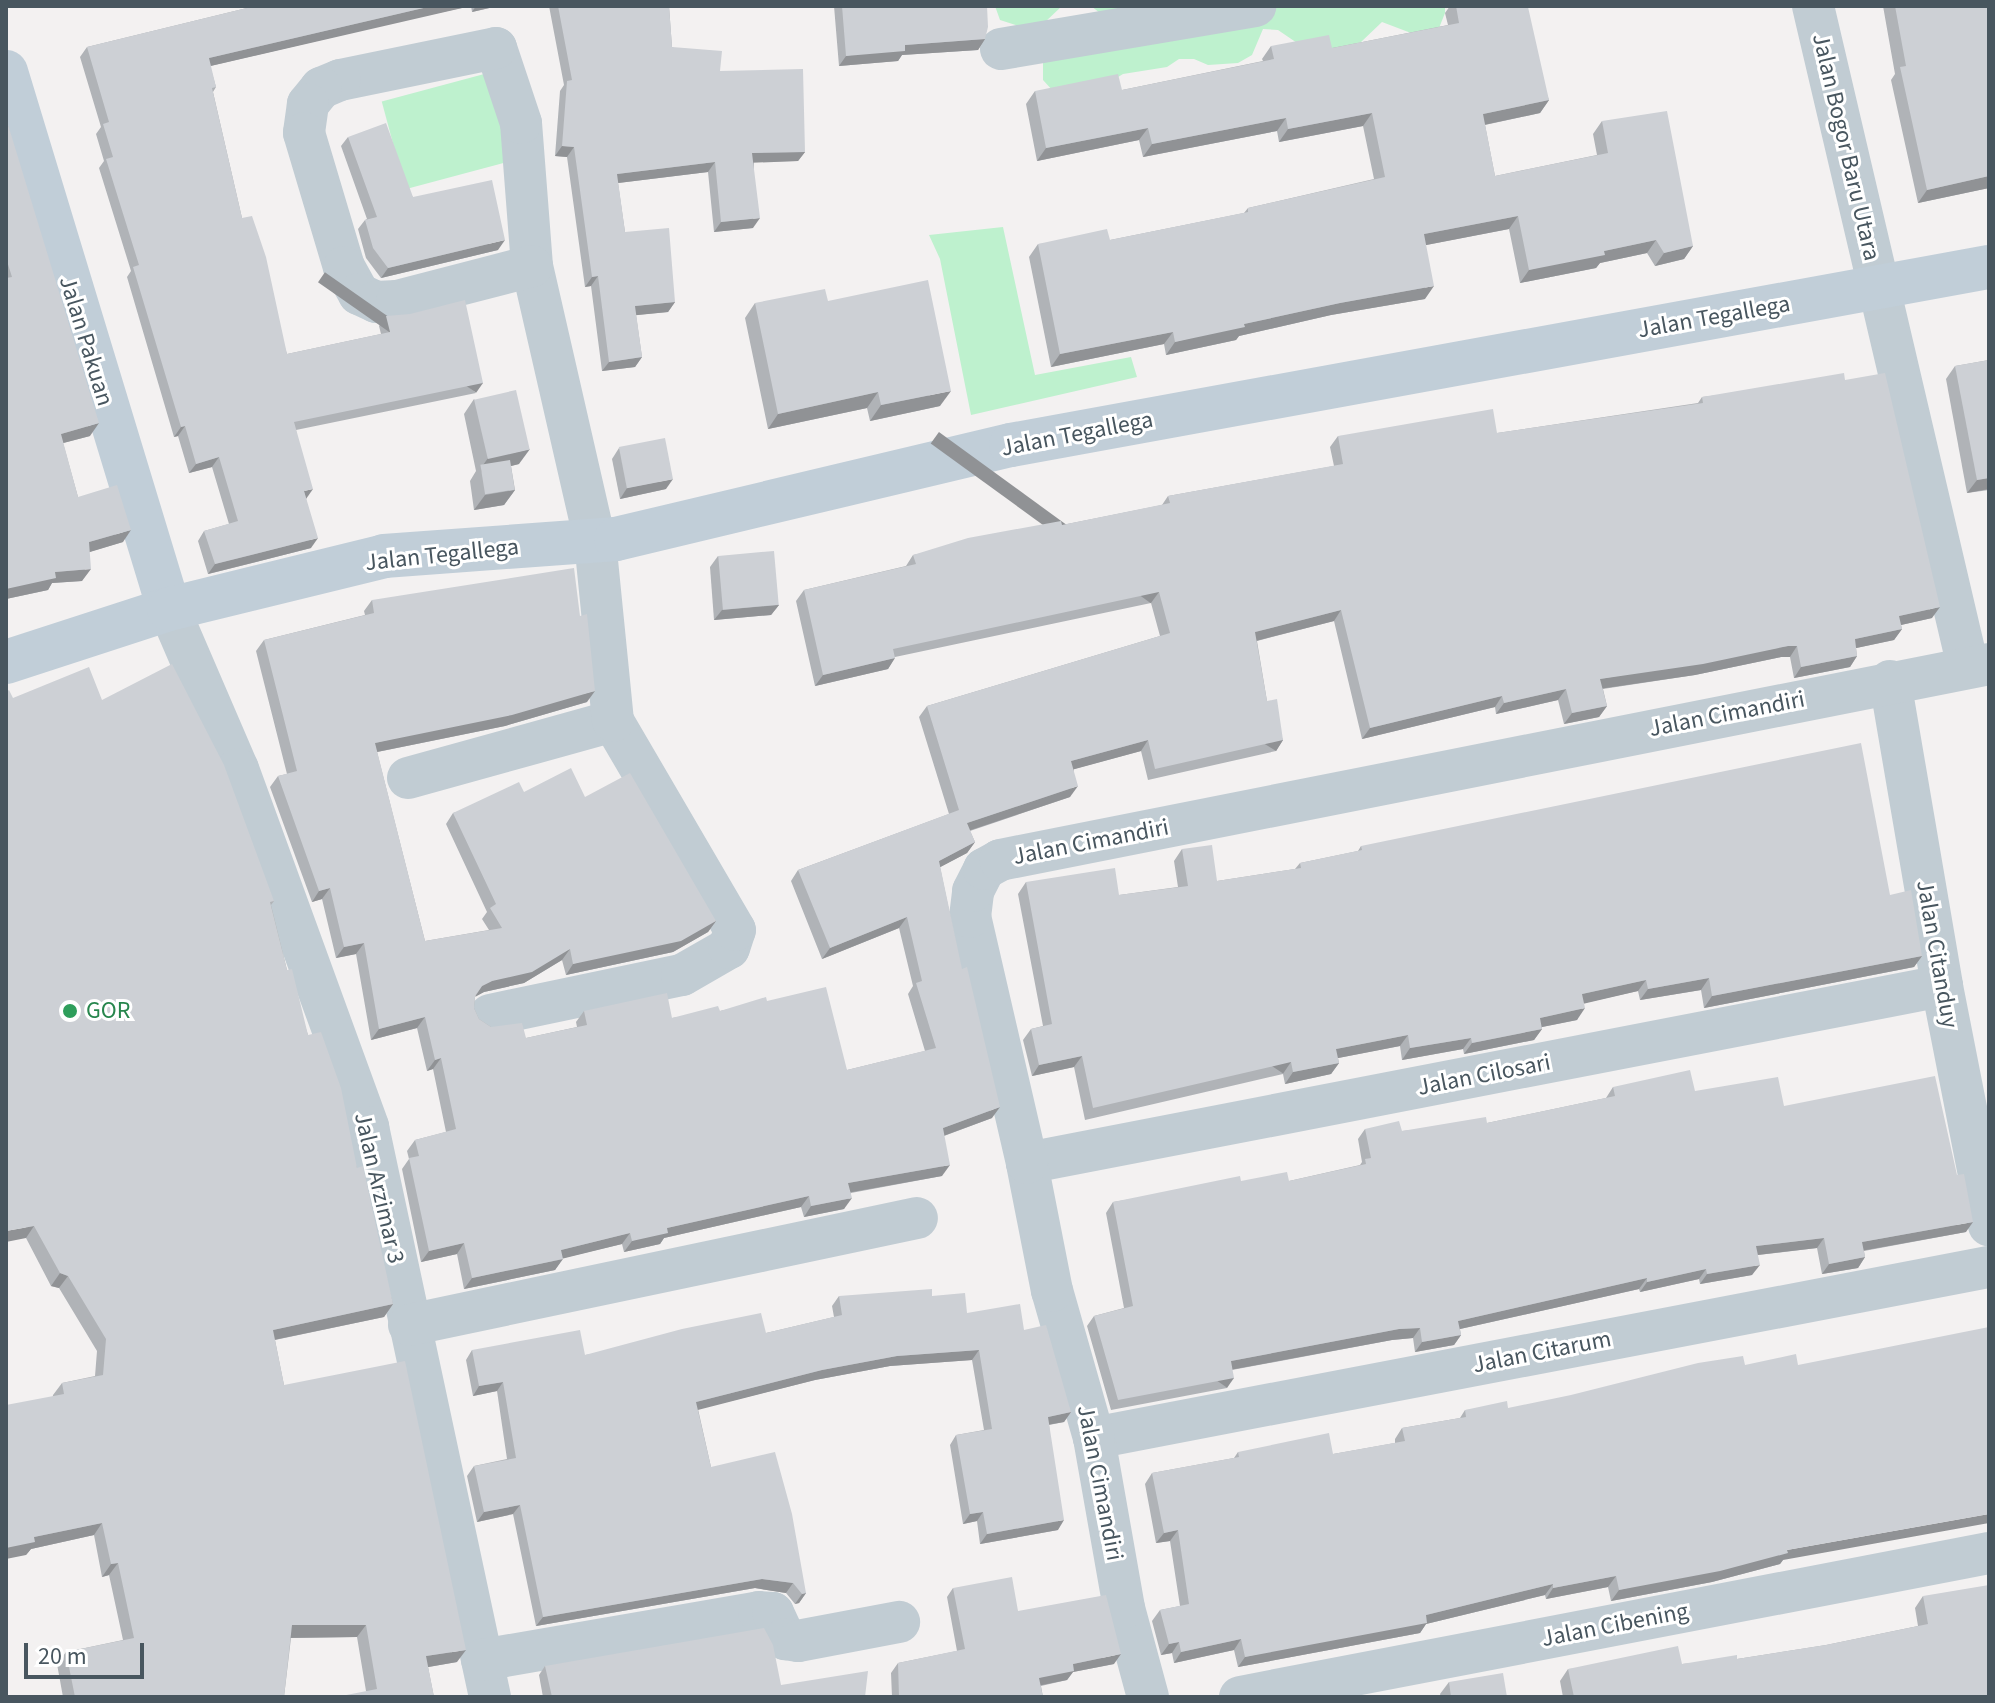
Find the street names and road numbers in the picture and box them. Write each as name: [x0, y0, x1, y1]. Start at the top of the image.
street label: Jalan Bogor Baru Utara: [1806, 31, 1886, 263]
street label: Jalan Pakuan: [53, 273, 119, 409]
street label: Jalan Tegallega: [1636, 289, 1792, 345]
street label: Jalan Tegallega: [999, 405, 1155, 463]
street label: Jalan Tegallega: [364, 533, 520, 577]
street label: Jalan Cimandiri: [1647, 685, 1807, 743]
street label: Jalan Cimandiri: [1011, 813, 1171, 871]
street label: Jalan Citanduy: [1910, 878, 1964, 1030]
street label: Jalan Cilosari: [1415, 1048, 1553, 1102]
street label: Jalan Arzimar 3: [348, 1110, 410, 1266]
street label: Jalan Citarum: [1470, 1324, 1614, 1380]
street label: Jalan Cimandiri: [1071, 1403, 1129, 1563]
street label: Jalan Cibening: [1539, 1597, 1691, 1653]

